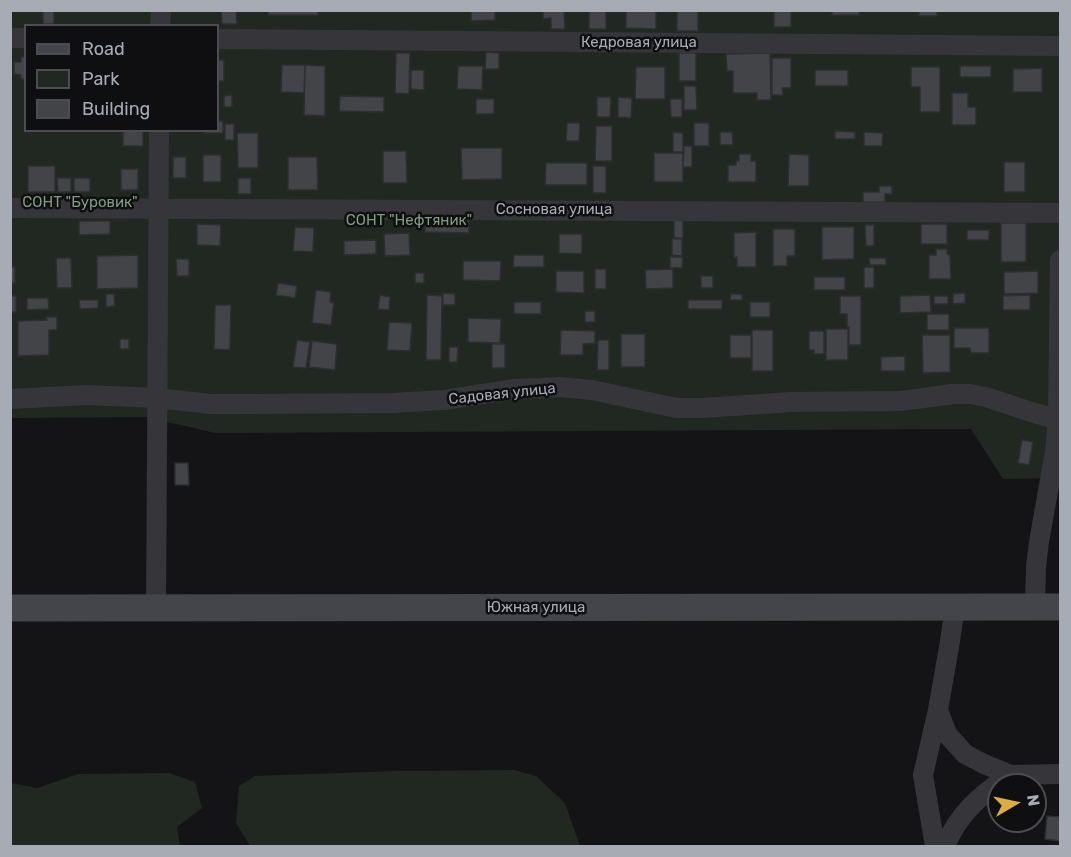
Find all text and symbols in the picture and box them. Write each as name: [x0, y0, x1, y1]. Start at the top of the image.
legend: [24, 24, 219, 132]
street label: Кедровая улица: [581, 34, 697, 52]
text: Road: [82, 38, 125, 60]
text: Park: [82, 68, 119, 90]
text: Building: [82, 98, 150, 120]
park label: СОНТ "Буровик": [22, 194, 138, 212]
street label: Сосновая улица: [496, 201, 612, 219]
park label: СОНТ "Нефтяник": [346, 212, 472, 230]
street label: Садовая улица: [448, 379, 556, 409]
street label: Южная улица: [487, 599, 585, 617]
north arrow: [987, 773, 1047, 833]
text: N: [1023, 793, 1044, 808]

